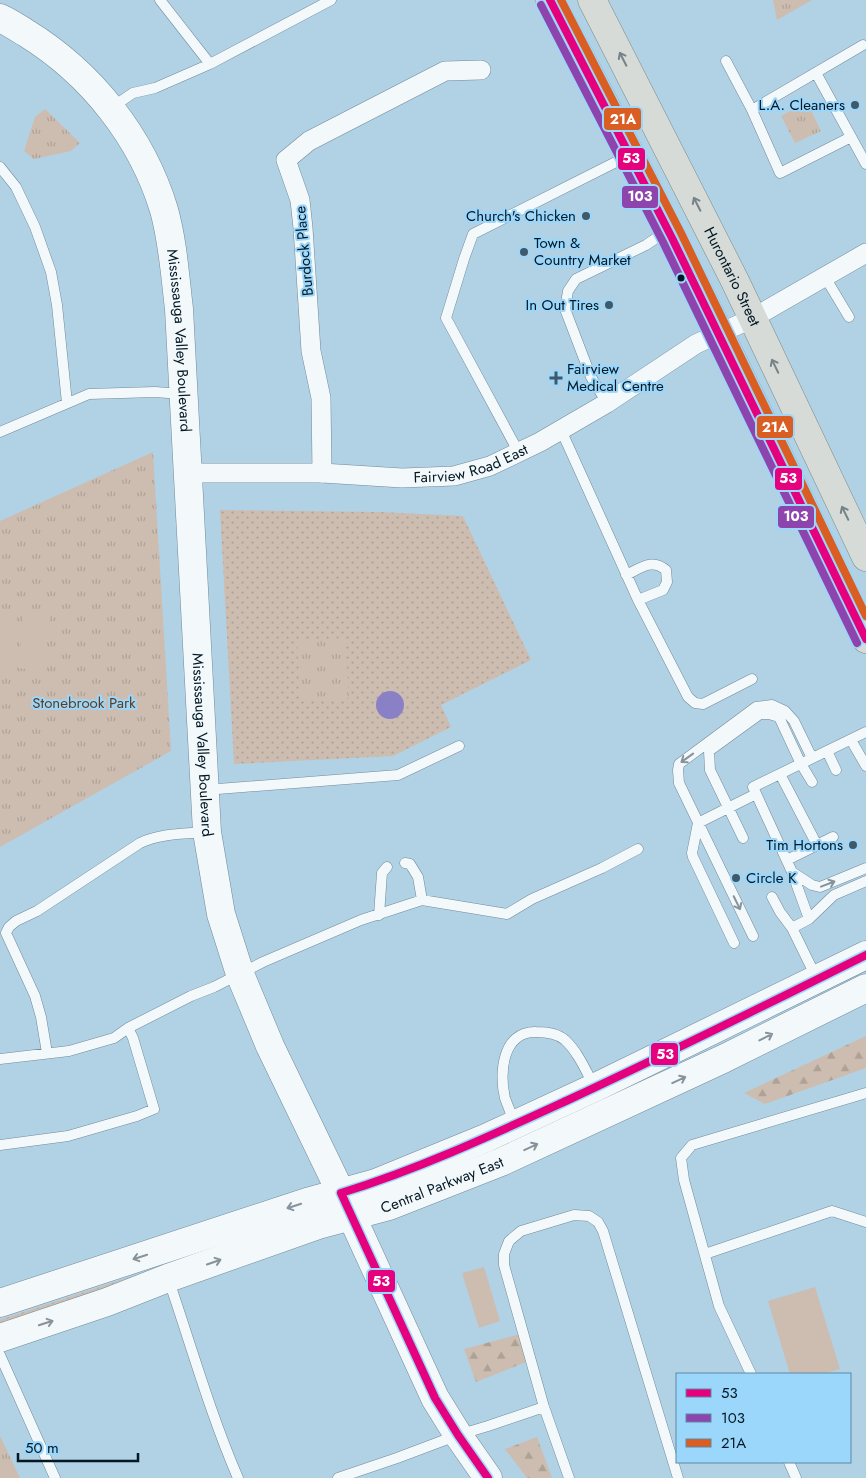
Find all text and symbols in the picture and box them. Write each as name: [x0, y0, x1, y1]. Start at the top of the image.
one-way arrow: [618, 52, 628, 67]
place label: L.A. Cleaners: [758, 94, 845, 116]
marker: L.A. Cleaners: [849, 99, 861, 111]
line badge: 21A: [603, 107, 642, 131]
text: 21A: [610, 109, 637, 129]
line badge: 53: [617, 147, 646, 171]
text: 53: [622, 148, 640, 168]
line badge: 103: [621, 185, 659, 209]
text: 103: [627, 186, 653, 206]
one-way arrow: [691, 197, 701, 212]
street label: Burdock Place: [289, 205, 319, 297]
place label: Church's Chicken: [466, 205, 576, 227]
marker: Church's Chicken: [580, 210, 592, 222]
street label: Hurontario Street: [698, 223, 766, 330]
place label: Town & Country Market: [534, 232, 631, 271]
marker: Town & Country Market: [518, 246, 530, 258]
street label: Mississauga Valley Boulevard: [161, 248, 197, 433]
unlabelled marker: [676, 273, 686, 283]
place label: In Out Tires: [526, 294, 599, 316]
marker: In Out Tires: [603, 299, 615, 311]
place label: Fairview Medical Centre: [567, 358, 664, 397]
one-way arrow: [770, 359, 779, 374]
marker: Fairview Medical Centre: [549, 371, 563, 385]
line badge: 21A: [756, 415, 794, 439]
text: 21A: [762, 417, 789, 437]
street label: Fairview Road East: [413, 438, 532, 489]
line badge: 53: [774, 467, 803, 491]
text: 53: [779, 468, 797, 488]
line badge: 103: [777, 505, 815, 529]
text: 103: [783, 506, 809, 526]
one-way arrow: [840, 506, 849, 521]
street label: Mississauga Valley Boulevard: [186, 653, 219, 838]
park label: Stonebrook Park: [32, 692, 136, 714]
one-way arrow: [680, 753, 694, 763]
place label: Tim Hortons: [766, 834, 843, 856]
marker: Tim Hortons: [847, 839, 859, 851]
place label: Circle K: [746, 867, 797, 889]
marker: Circle K: [730, 872, 742, 884]
one-way arrow: [820, 879, 835, 888]
one-way arrow: [733, 895, 742, 910]
one-way arrow: [759, 1032, 774, 1042]
line badge: 53: [650, 1042, 679, 1066]
text: 53: [656, 1044, 674, 1064]
one-way arrow: [671, 1074, 686, 1084]
one-way arrow: [523, 1142, 538, 1152]
street label: Central Parkway East: [378, 1151, 508, 1219]
one-way arrow: [287, 1202, 302, 1211]
one-way arrow: [132, 1253, 148, 1263]
one-way arrow: [206, 1257, 221, 1266]
line badge: 53: [367, 1269, 396, 1293]
text: 53: [372, 1271, 390, 1291]
one-way arrow: [38, 1317, 54, 1327]
legend: [676, 1373, 851, 1463]
text: 53: [721, 1382, 738, 1404]
text: 103: [721, 1407, 745, 1429]
scale bar: [18, 1430, 138, 1462]
text: 21A: [721, 1432, 746, 1454]
text: 50 m: [25, 1437, 59, 1459]

